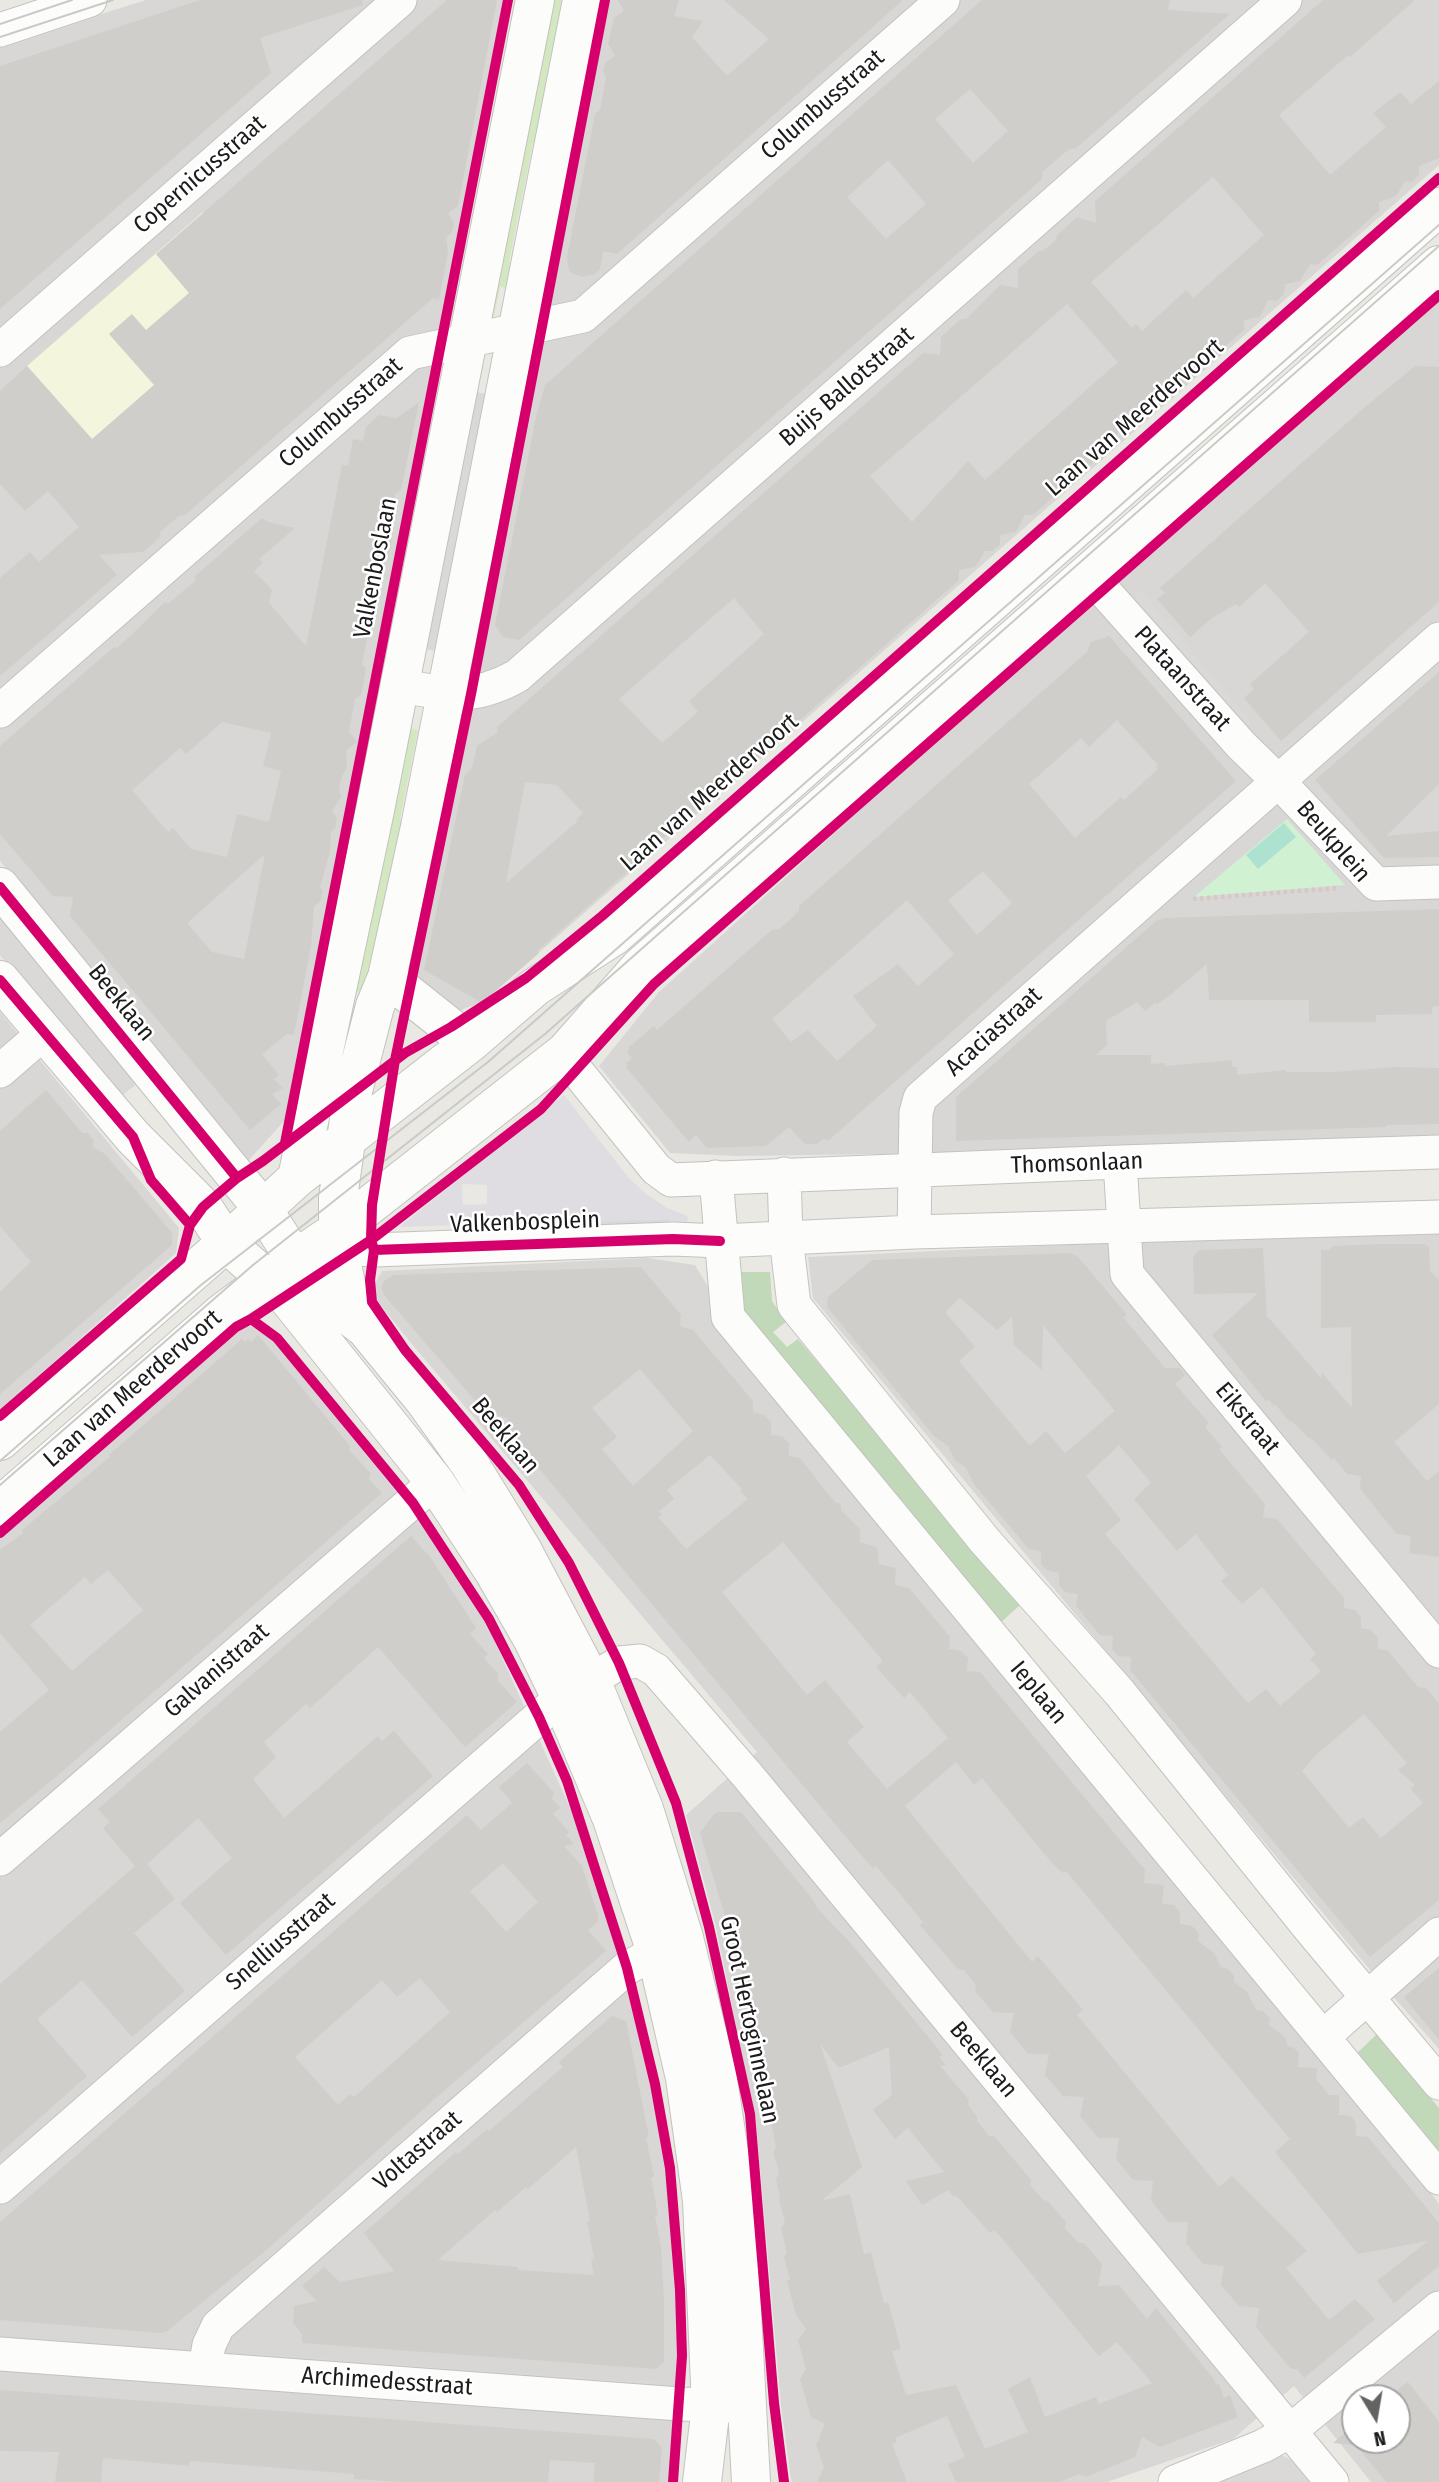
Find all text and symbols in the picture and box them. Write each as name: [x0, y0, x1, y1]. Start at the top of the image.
street label: Columbusstraat: [755, 44, 891, 166]
street label: Copernicusstraat: [128, 110, 272, 240]
street label: Buijs Ballotstraat: [774, 321, 920, 453]
street label: Laan van Meerdervoort: [1040, 333, 1230, 503]
street label: Columbusstraat: [273, 352, 409, 474]
street label: Valkenboslaan: [348, 495, 404, 641]
street label: Plataanstraat: [1127, 621, 1237, 737]
street label: Laan van Meerdervoort: [615, 708, 805, 878]
street label: Beukplein: [1290, 795, 1376, 889]
street label: Beeklaan: [81, 959, 161, 1047]
street label: Acaciastraat: [940, 981, 1048, 1083]
street label: Thomsonlaan: [1010, 1147, 1144, 1181]
street label: Valkenbosplein: [450, 1206, 600, 1240]
street label: Laan van Meerdervoort: [38, 1304, 228, 1474]
street label: Eikstraat: [1209, 1377, 1285, 1461]
street label: Beeklaan: [465, 1392, 545, 1480]
street label: Galvanistraat: [159, 1618, 275, 1724]
street label: Ieplaan: [1003, 1656, 1073, 1730]
street label: Snelliusstraat: [221, 1887, 341, 1997]
street label: Groot Hertoginnelaan: [713, 1913, 785, 2127]
street label: Beeklaan: [943, 2016, 1023, 2104]
street label: Voltastraat: [368, 2105, 468, 2197]
street label: Archimedesstraat: [301, 2362, 473, 2402]
north arrow: [1341, 2384, 1411, 2454]
text: N: [1372, 2426, 1388, 2451]

